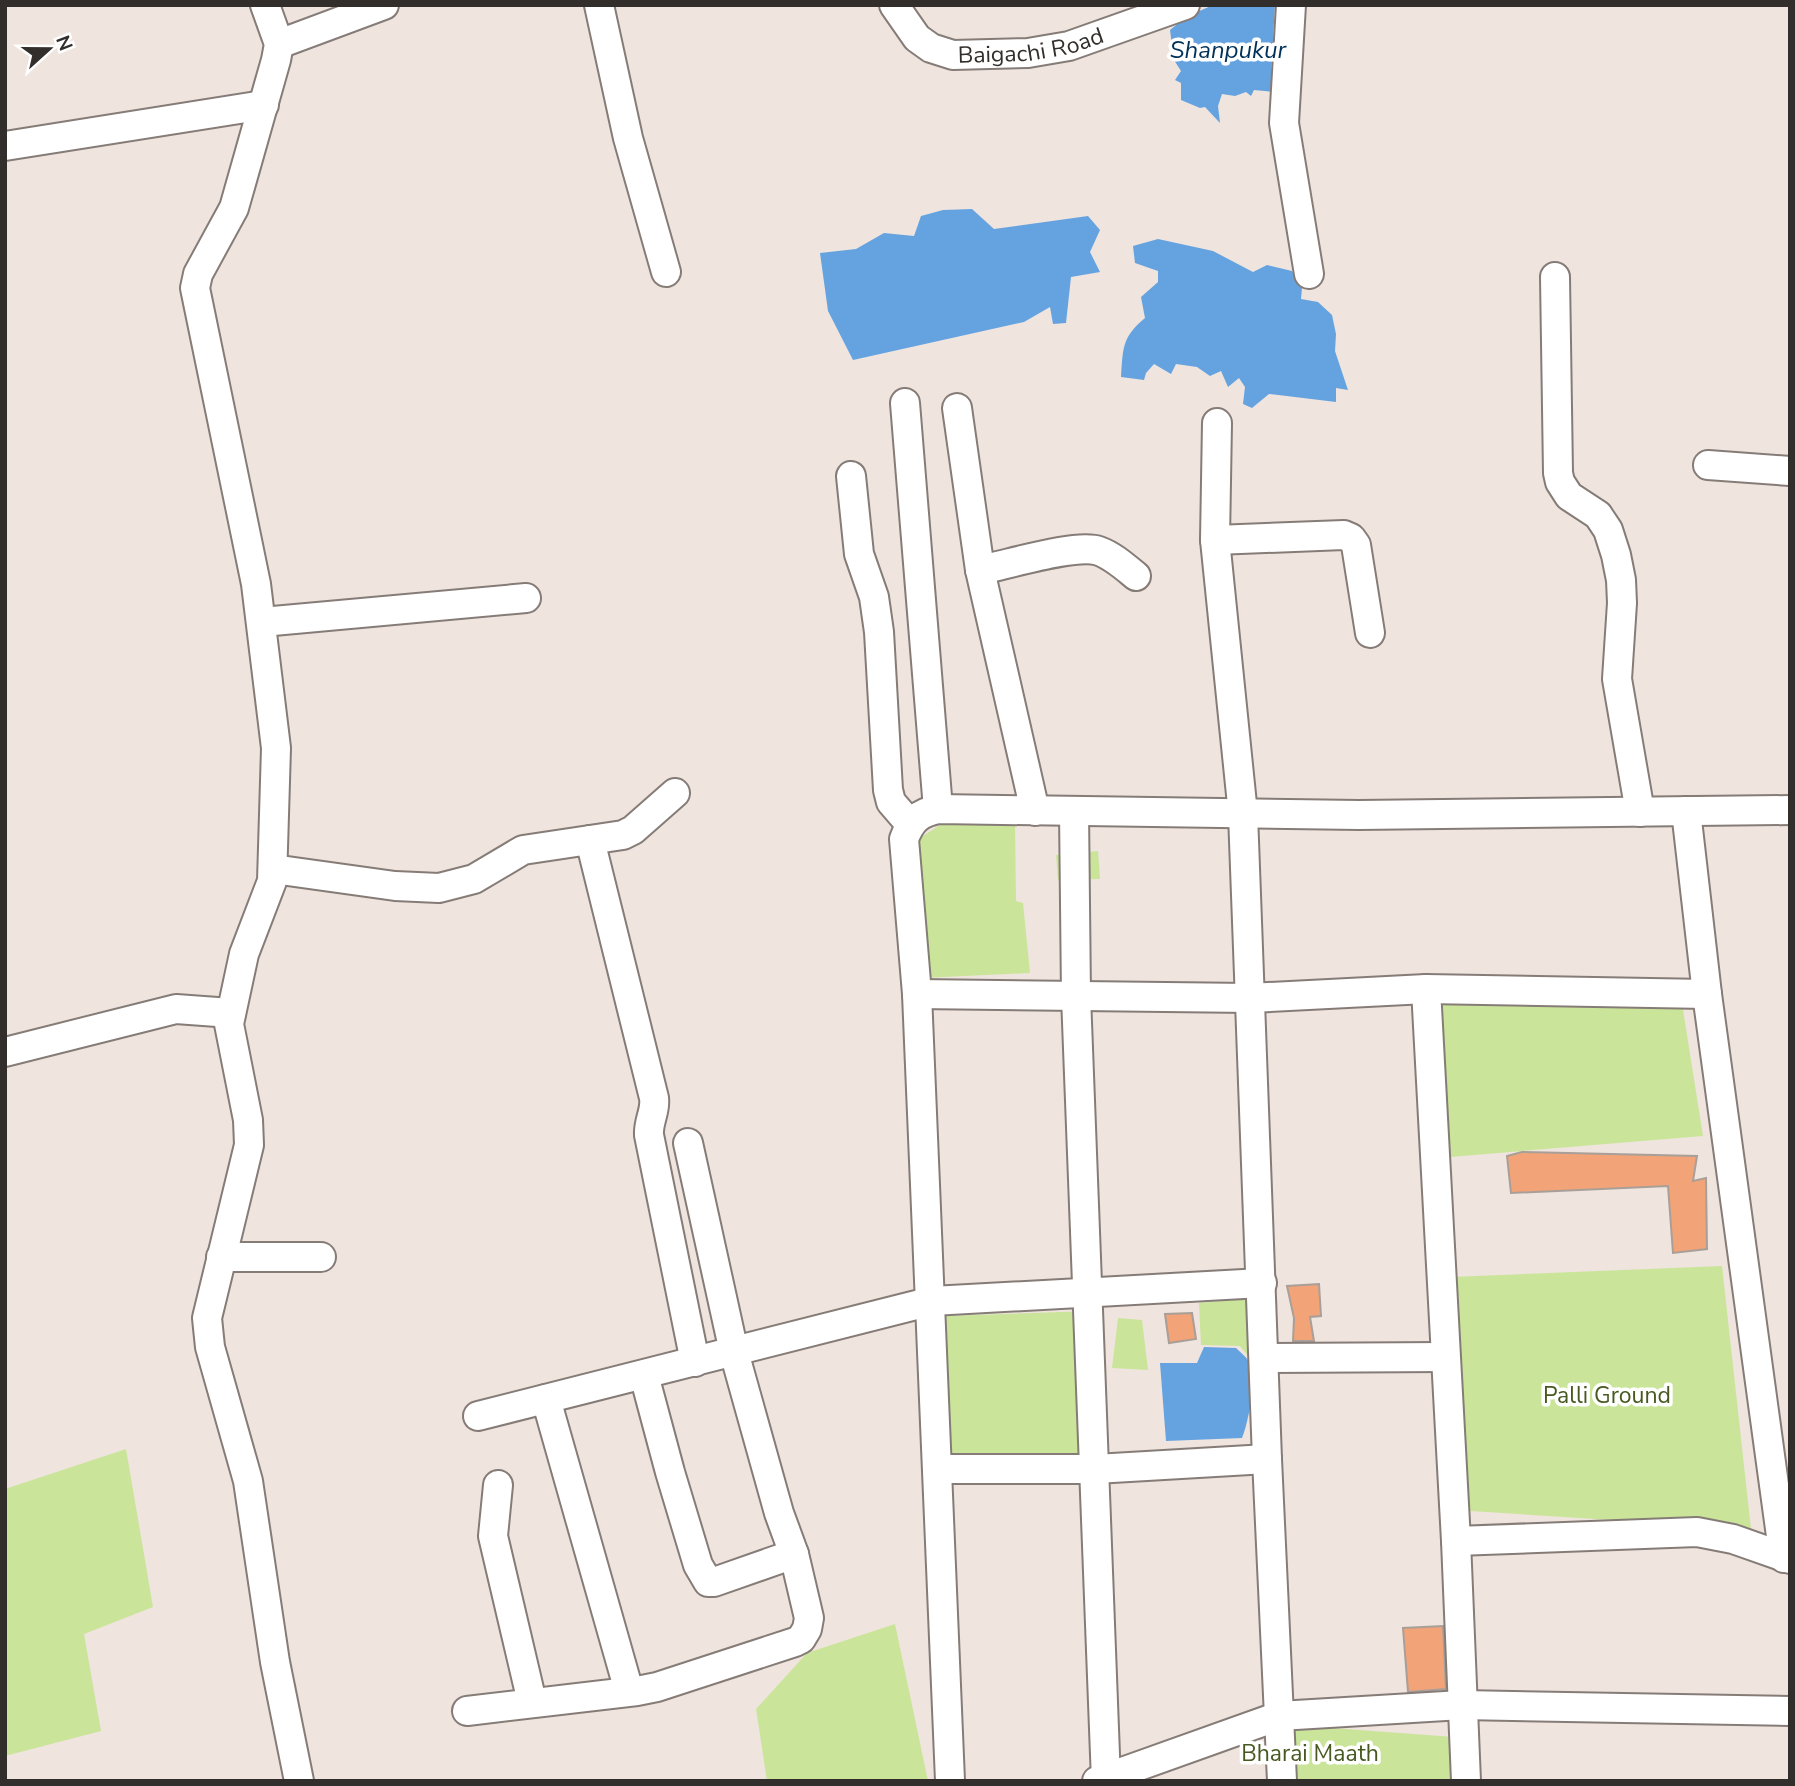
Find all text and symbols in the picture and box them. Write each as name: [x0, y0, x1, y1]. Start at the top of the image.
north arrow: [14, 14, 84, 84]
street label: Baigachi Road: [957, 20, 1108, 70]
text: N: [49, 32, 79, 55]
water label: Shanpukur: [1170, 34, 1288, 66]
park label: Palli Ground: [1543, 1380, 1671, 1411]
park label: Bharai Maath: [1241, 1738, 1379, 1769]

